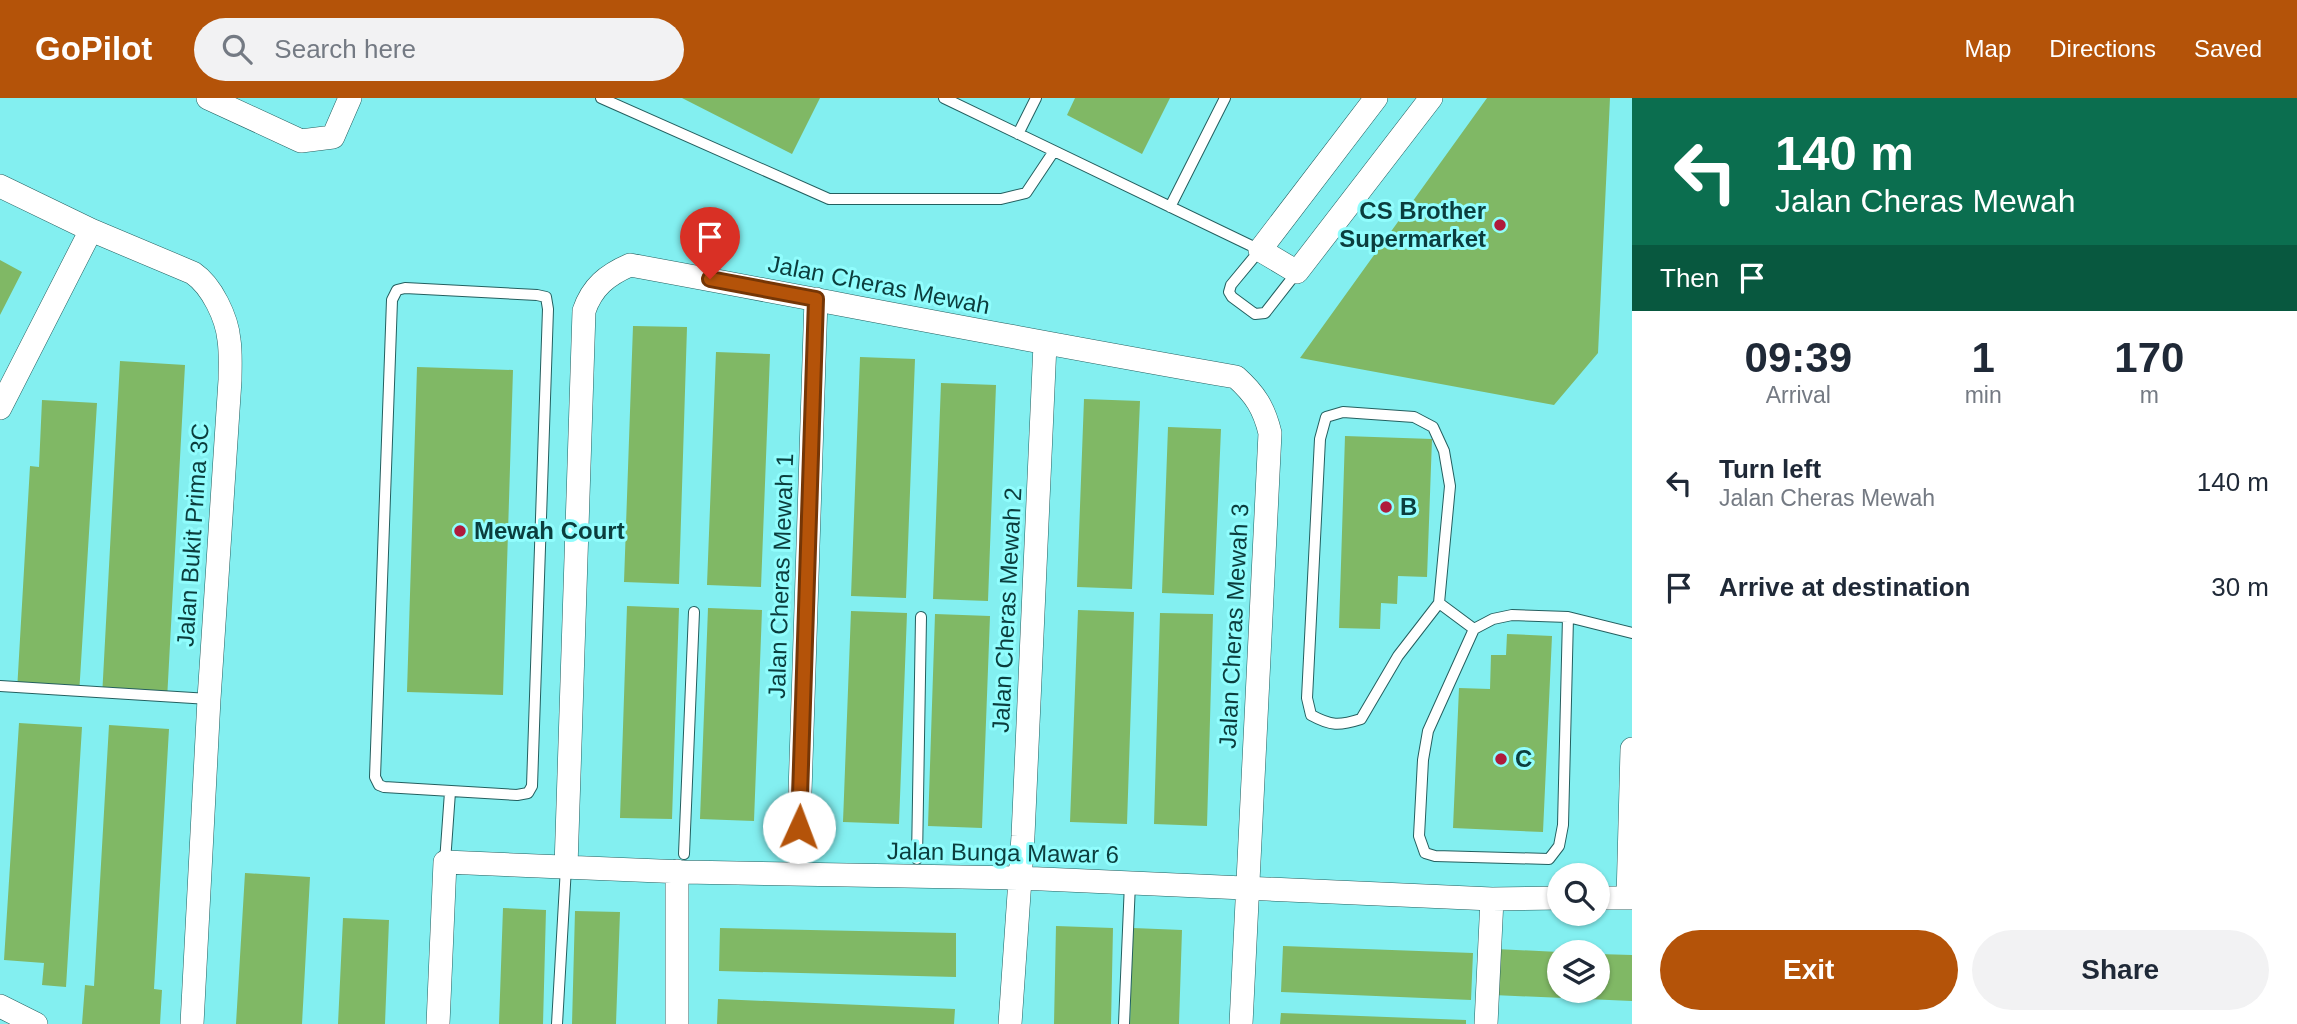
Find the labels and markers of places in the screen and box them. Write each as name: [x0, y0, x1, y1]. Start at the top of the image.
place label: CS Brother Supermarket: [1339, 197, 1486, 252]
pin: [680, 207, 740, 279]
marker: CS Brother Supermarket: [1492, 217, 1508, 233]
place label: B: [1400, 493, 1417, 520]
marker: B: [1378, 499, 1394, 515]
place label: Mewah Court: [474, 517, 625, 544]
marker: Mewah Court: [452, 523, 468, 539]
place label: C: [1515, 745, 1532, 772]
marker: C: [1493, 751, 1509, 767]

